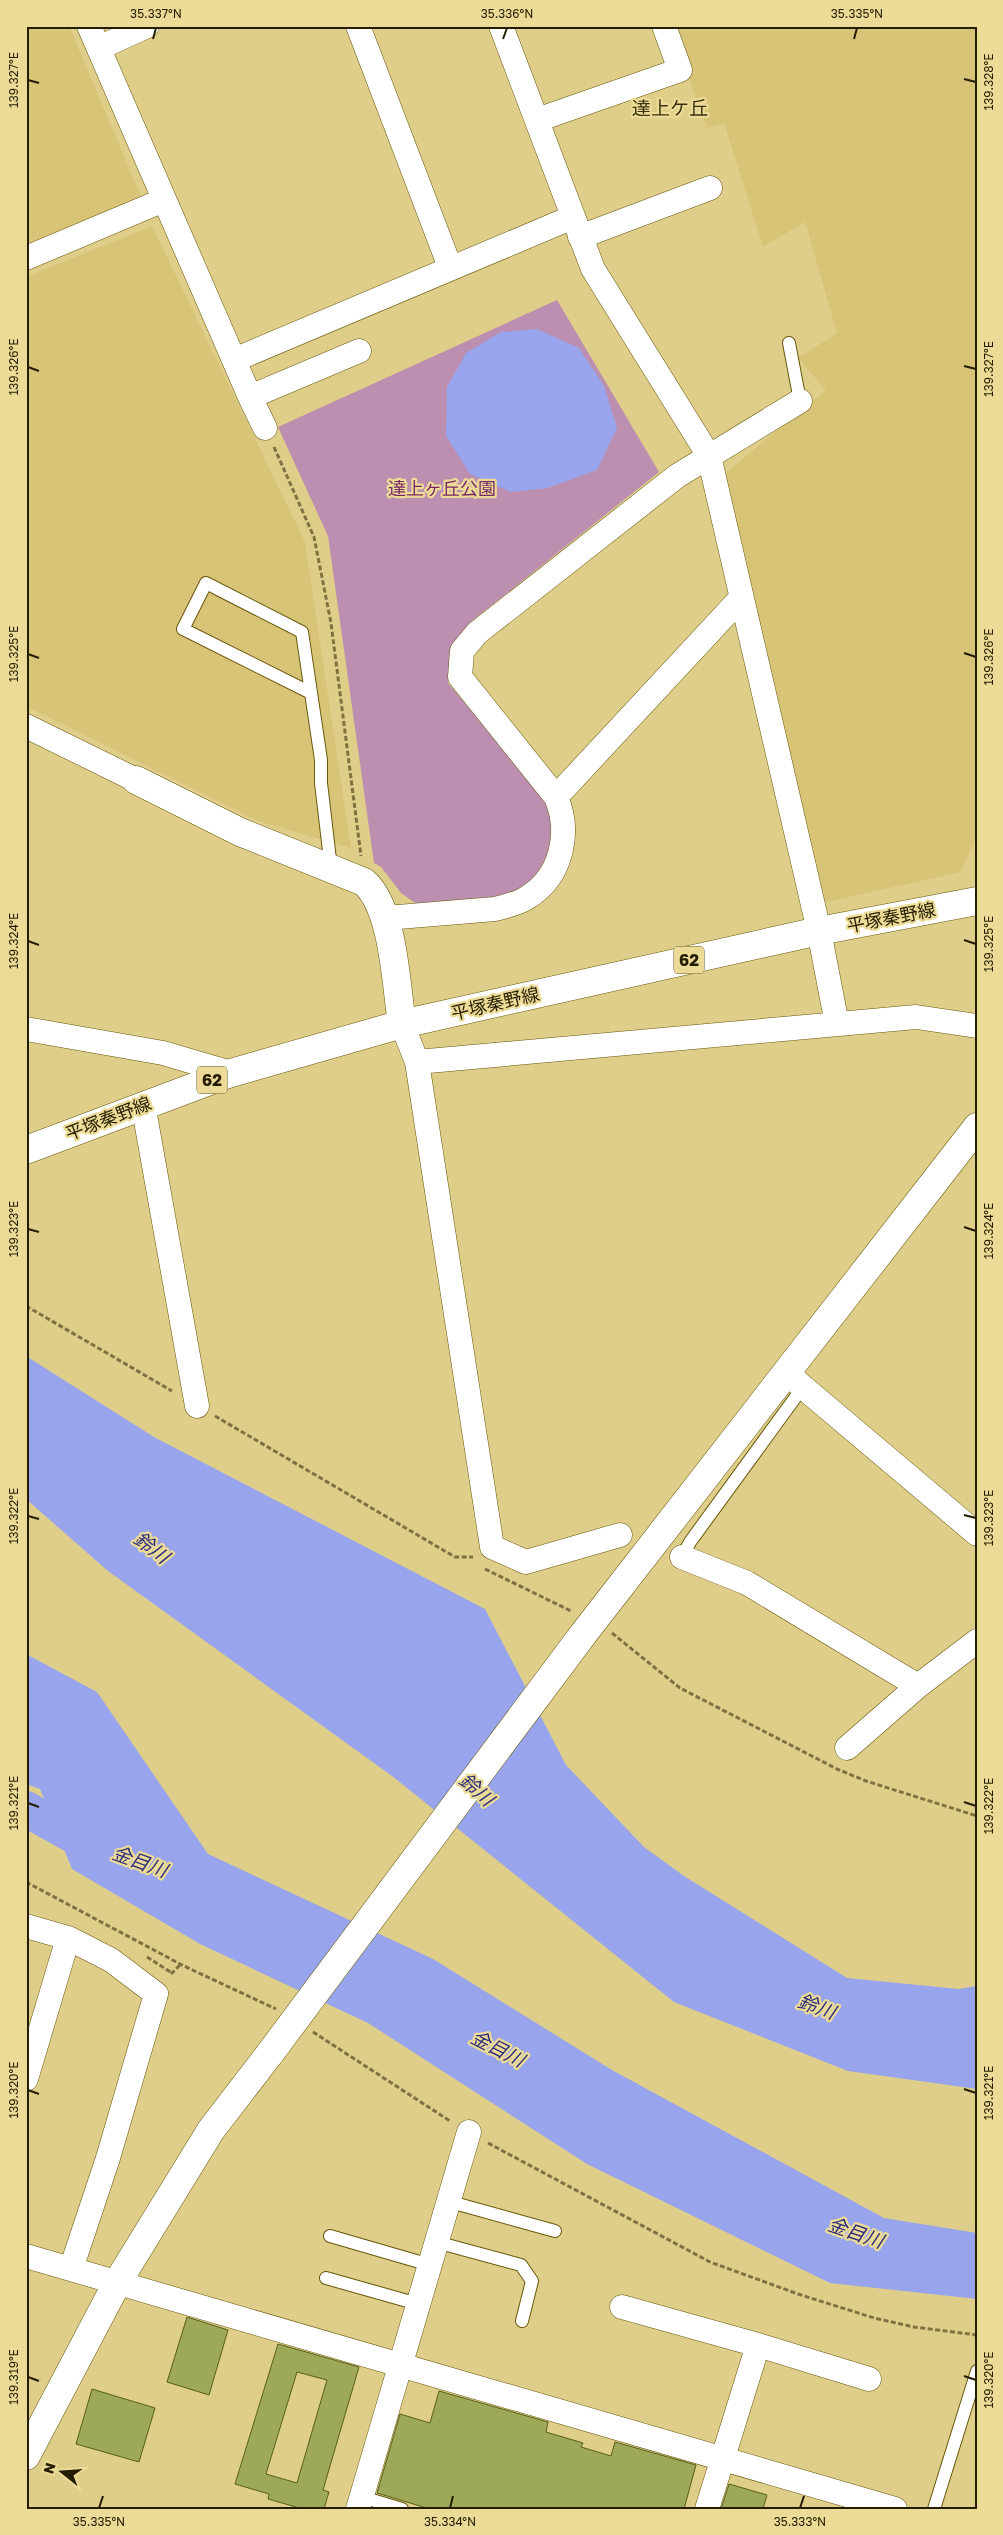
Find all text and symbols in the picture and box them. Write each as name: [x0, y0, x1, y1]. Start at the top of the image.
text: 35.337°N: [130, 6, 182, 21]
text: 35.336°N: [481, 6, 533, 21]
text: 35.335°N: [831, 6, 883, 21]
text: 139.327°E: [6, 52, 21, 108]
text: 139.328°E: [981, 53, 996, 111]
district label: 達上ケ丘: [632, 96, 708, 119]
text: 139.326°E: [6, 339, 21, 395]
text: 139.327°E: [981, 341, 996, 397]
park label: 達上ヶ丘公園: [388, 477, 496, 499]
text: 139.325°E: [6, 626, 21, 682]
text: 139.326°E: [981, 629, 996, 685]
street label: 平塚秦野線: [845, 898, 937, 936]
text: 139.324°E: [6, 913, 21, 969]
text: 139.325°E: [981, 916, 996, 972]
road number: 62: [674, 946, 704, 974]
street label: 平塚秦野線: [449, 982, 541, 1024]
road number: 62: [197, 1066, 227, 1094]
street label: 平塚秦野線: [62, 1092, 154, 1144]
text: 139.323°E: [6, 1201, 21, 1257]
text: 139.324°E: [981, 1203, 996, 1259]
text: 139.322°E: [6, 1488, 21, 1544]
text: 139.323°E: [981, 1490, 996, 1546]
water label: 鈴川: [130, 1526, 176, 1569]
water label: 鈴川: [455, 1768, 500, 1811]
text: 139.321°E: [6, 1776, 21, 1830]
text: 139.322°E: [981, 1778, 996, 1834]
water label: 金目川: [109, 1840, 173, 1882]
water label: 鈴川: [795, 1989, 841, 2024]
water label: 金目川: [467, 2025, 530, 2072]
text: 139.320°E: [6, 2061, 21, 2119]
text: 139.321°E: [981, 2066, 996, 2120]
water label: 金目川: [825, 2212, 889, 2253]
text: 139.319°E: [6, 2349, 21, 2405]
text: 139.320°E: [981, 2351, 996, 2409]
north arrow: [38, 2448, 88, 2498]
text: N: [39, 2460, 59, 2476]
text: 35.335°N: [73, 2514, 125, 2529]
text: 35.334°N: [424, 2514, 476, 2529]
text: 35.333°N: [774, 2514, 826, 2529]

